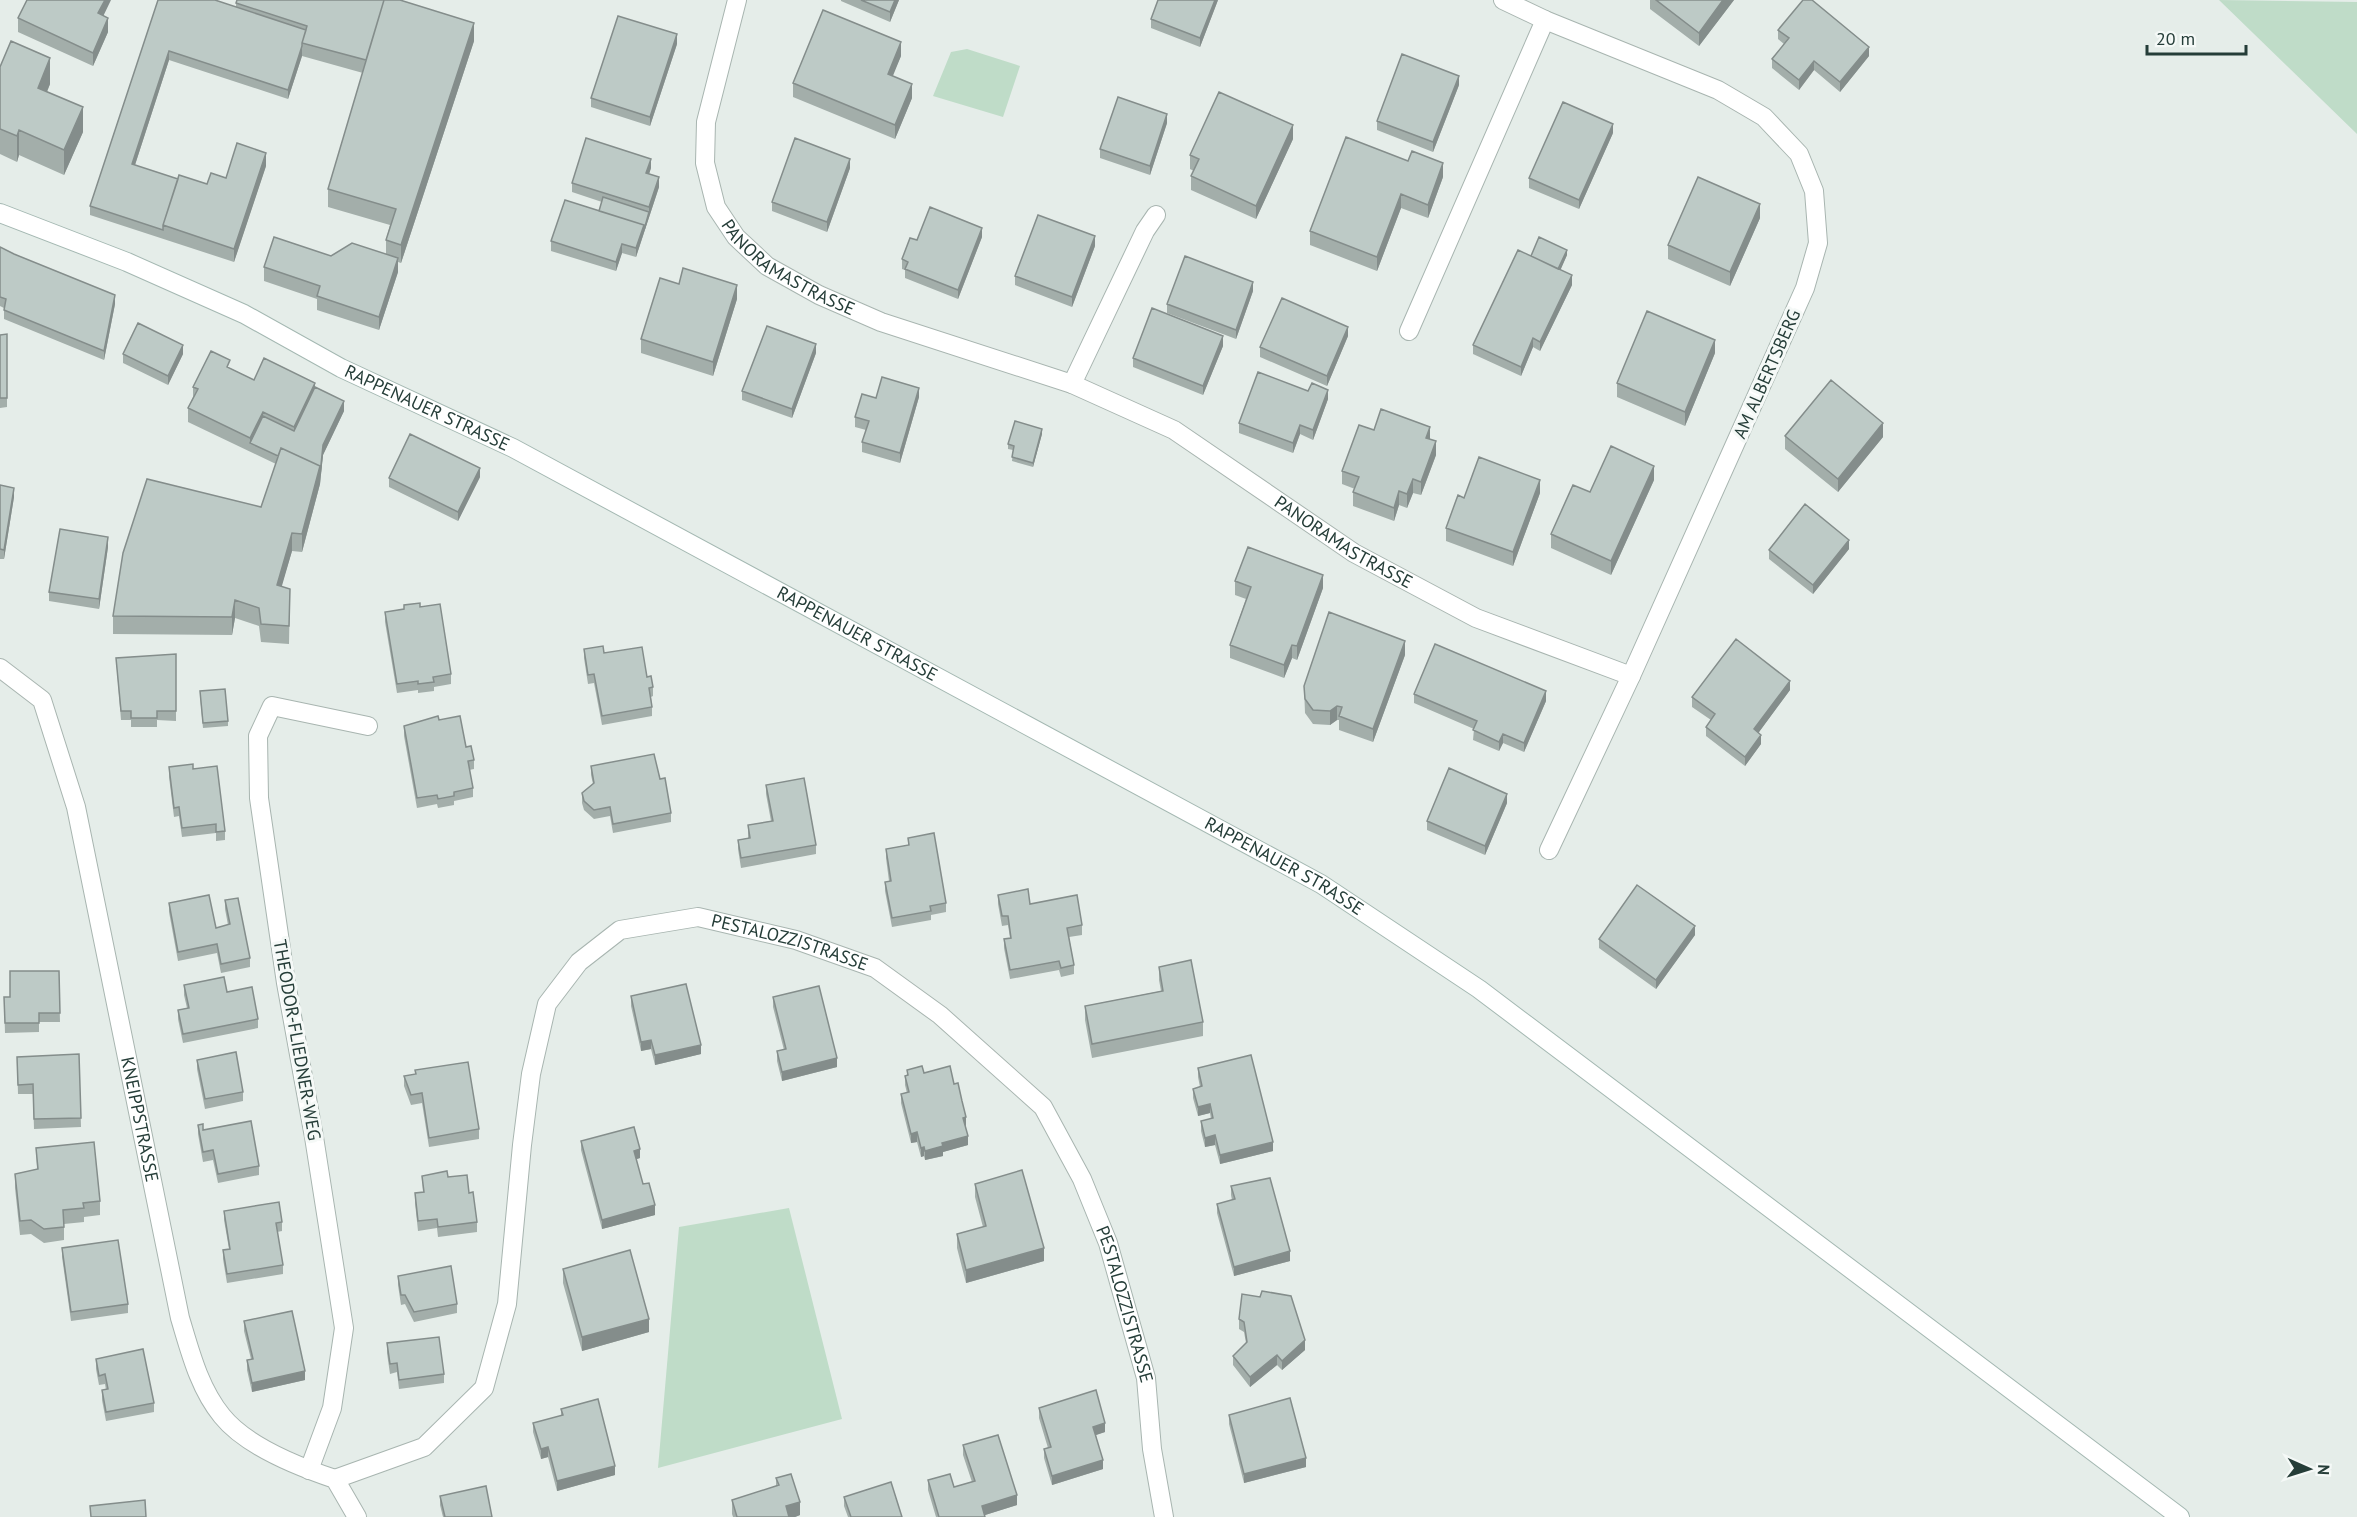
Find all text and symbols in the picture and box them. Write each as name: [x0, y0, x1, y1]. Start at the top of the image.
scale bar: [2147, 18, 2246, 56]
text: 20 m: [2156, 27, 2195, 50]
street label: PANORAMASTRASSE: [717, 215, 859, 320]
street label: AM ALBERTSBERG: [1728, 306, 1805, 442]
street label: RAPPENAUER STRASSE: [341, 359, 513, 456]
street label: PANORAMASTRASSE: [1270, 490, 1417, 593]
street label: RAPPENAUER STRASSE: [773, 581, 942, 686]
street label: RAPPENAUER STRASSE: [1201, 811, 1368, 920]
street label: PESTALOZZISTRASSE: [709, 909, 871, 976]
street label: THEODOR-FLIEDNER-WEG: [268, 938, 327, 1142]
street label: KNEIPPSTRASSE: [116, 1055, 164, 1184]
street label: PESTALOZZISTRASSE: [1091, 1222, 1159, 1385]
north arrow: [2279, 1439, 2339, 1499]
text: N: [2314, 1464, 2334, 1476]

